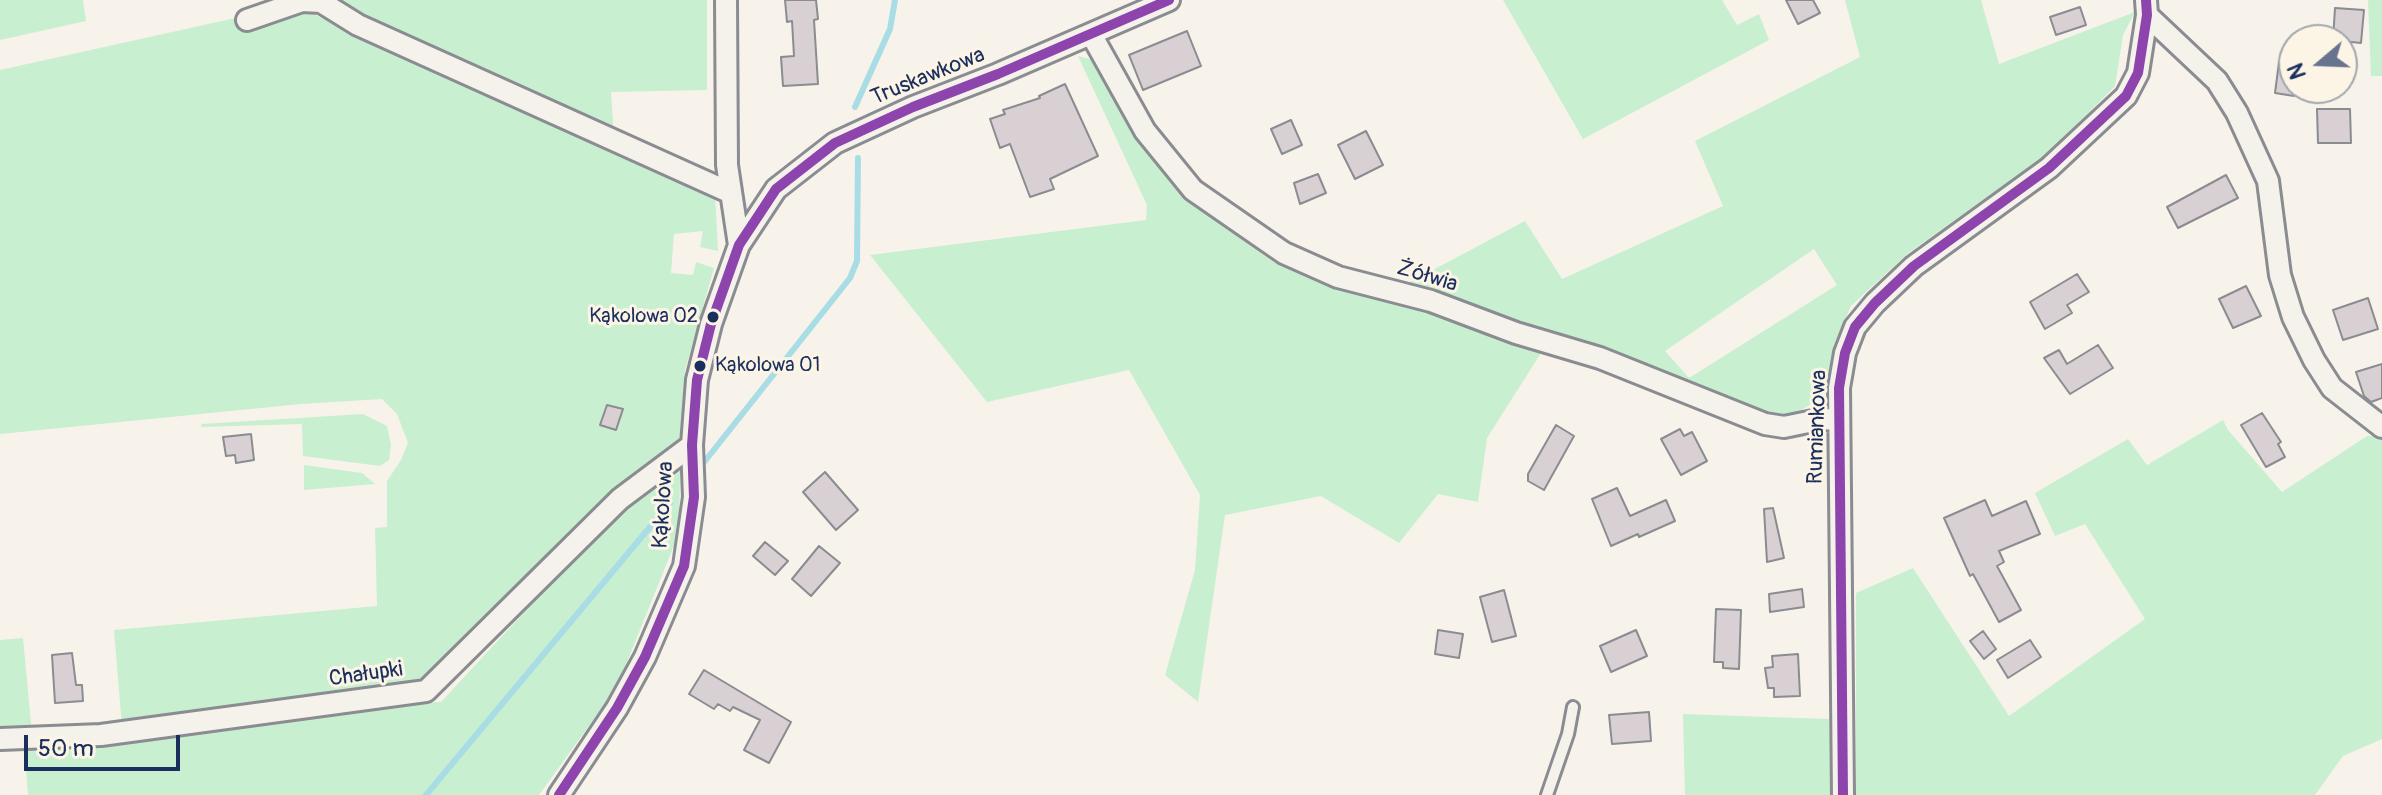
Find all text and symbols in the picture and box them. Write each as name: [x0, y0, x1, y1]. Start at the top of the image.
north arrow: [2278, 24, 2358, 104]
street label: Truskawkowa: [867, 42, 989, 112]
text: N: [2282, 60, 2313, 83]
street label: Żółwia: [1393, 255, 1461, 299]
place label: Kąkolowa 02: [589, 305, 698, 329]
marker: Kąkolowa 02: [705, 309, 721, 325]
place label: Kąkolowa 01: [715, 354, 820, 378]
marker: Kąkolowa 01: [692, 358, 708, 374]
street label: Rumiankowa: [1803, 369, 1833, 485]
street label: Kąkolowa: [648, 460, 680, 550]
street label: Chałupki: [327, 657, 405, 693]
scale bar: [28, 719, 184, 769]
text: 50 m: [38, 734, 94, 763]

